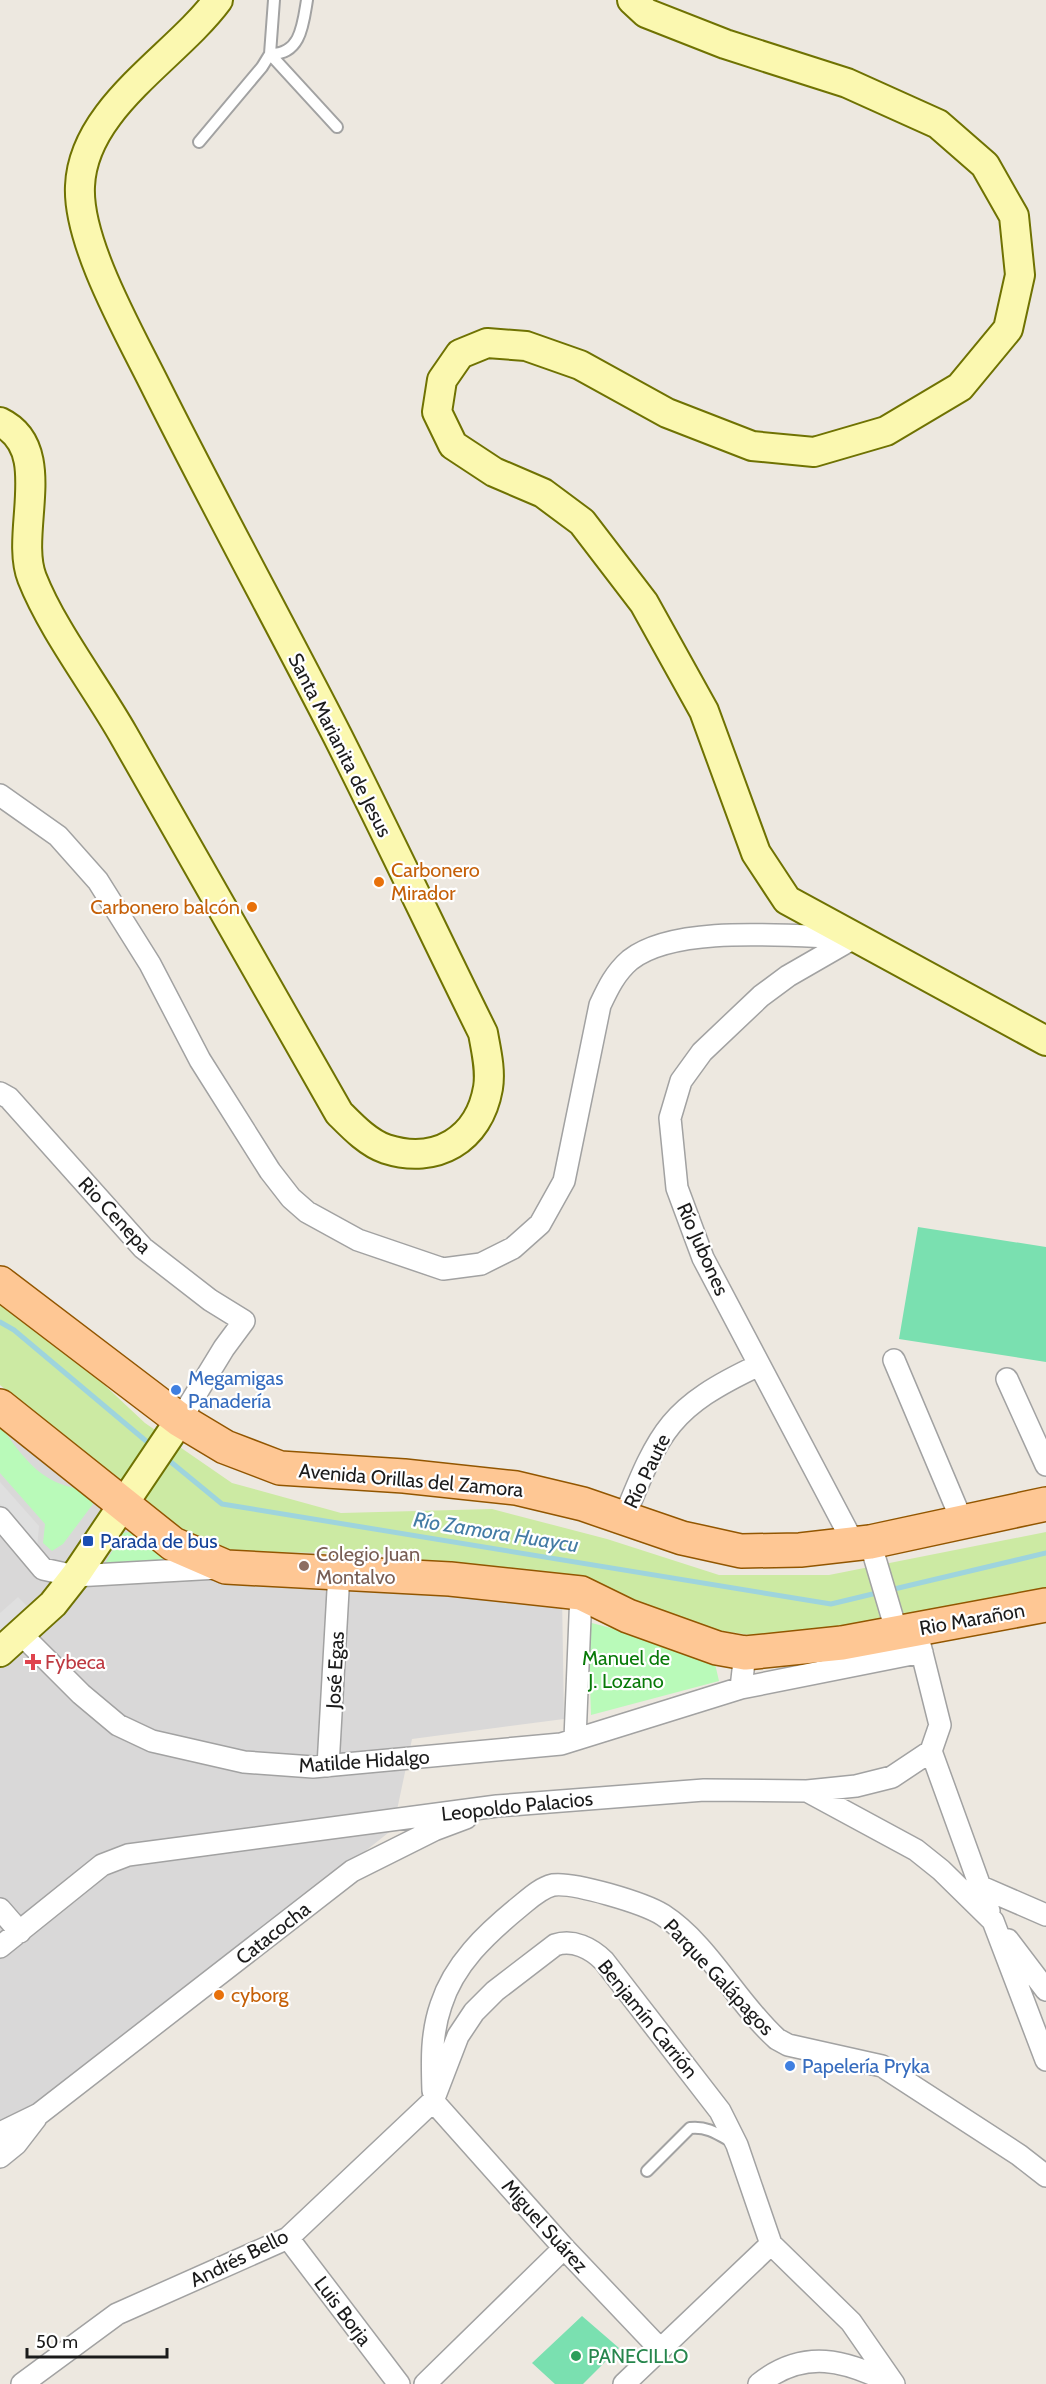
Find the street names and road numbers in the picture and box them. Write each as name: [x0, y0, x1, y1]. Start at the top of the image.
street label: Santa Marianita de Jesus: [283, 649, 397, 841]
street label: Rio Cenepa: [73, 1172, 157, 1259]
street label: Río Jubones: [672, 1199, 734, 1299]
street label: Río Paute: [619, 1430, 675, 1512]
street label: Avenida Orillas del Zamora: [298, 1458, 525, 1502]
street label: Rio Marañon: [917, 1598, 1027, 1640]
street label: José Egas: [321, 1631, 349, 1710]
street label: Matilde Hidalgo: [298, 1744, 430, 1778]
street label: Leopoldo Palacios: [440, 1786, 594, 1826]
street label: Catacocha: [231, 1896, 315, 1969]
street label: Parque Galápagos: [659, 1914, 779, 2040]
street label: Benjamín Carrión: [593, 1955, 703, 2083]
street label: Miguel Suárez: [497, 2174, 593, 2278]
street label: Andrés Bello: [186, 2224, 292, 2292]
street label: Luis Borja: [309, 2272, 377, 2351]

